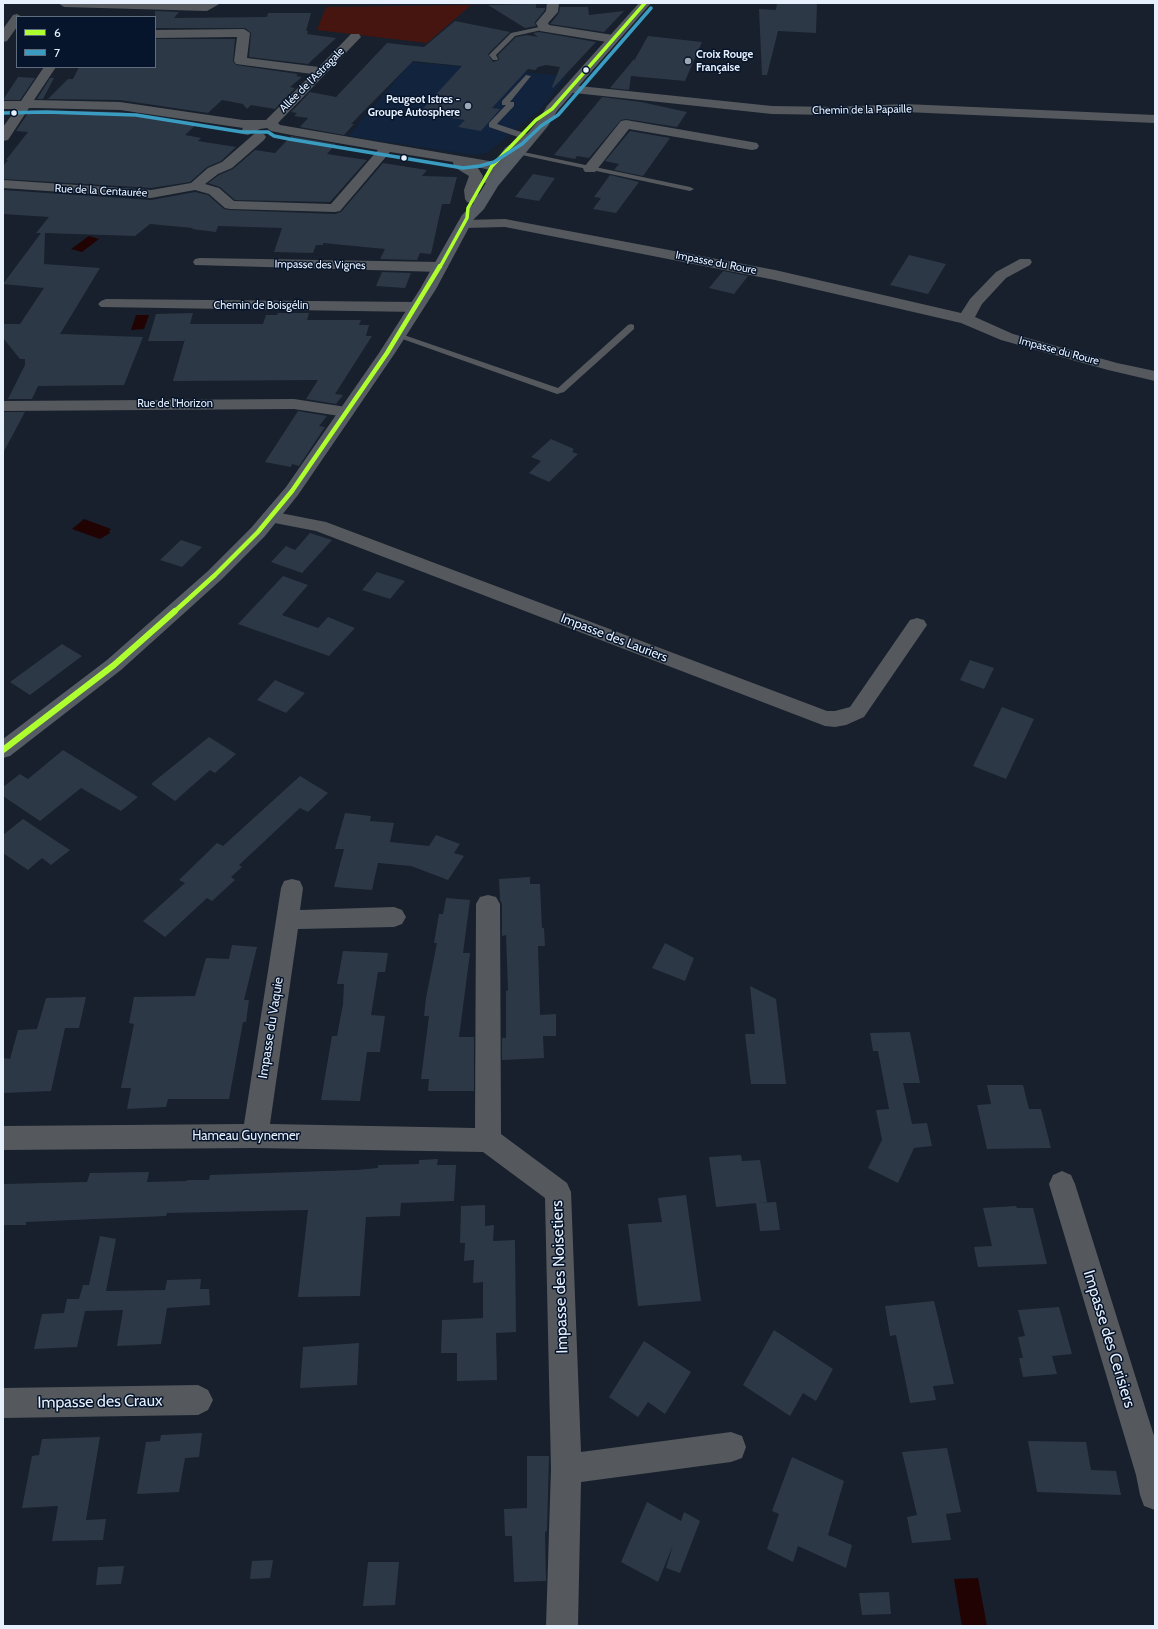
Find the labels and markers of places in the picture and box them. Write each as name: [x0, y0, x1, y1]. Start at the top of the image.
place label: Croix Rouge Française: [696, 48, 753, 74]
marker: Croix Rouge Française: [683, 56, 693, 66]
unlabelled marker: [581, 65, 591, 75]
place label: Peugeot Istres - Groupe Autosphere: [368, 93, 460, 119]
marker: Peugeot Istres - Groupe Autosphere: [463, 101, 473, 111]
unlabelled marker: [9, 108, 19, 118]
unlabelled marker: [399, 153, 409, 163]

